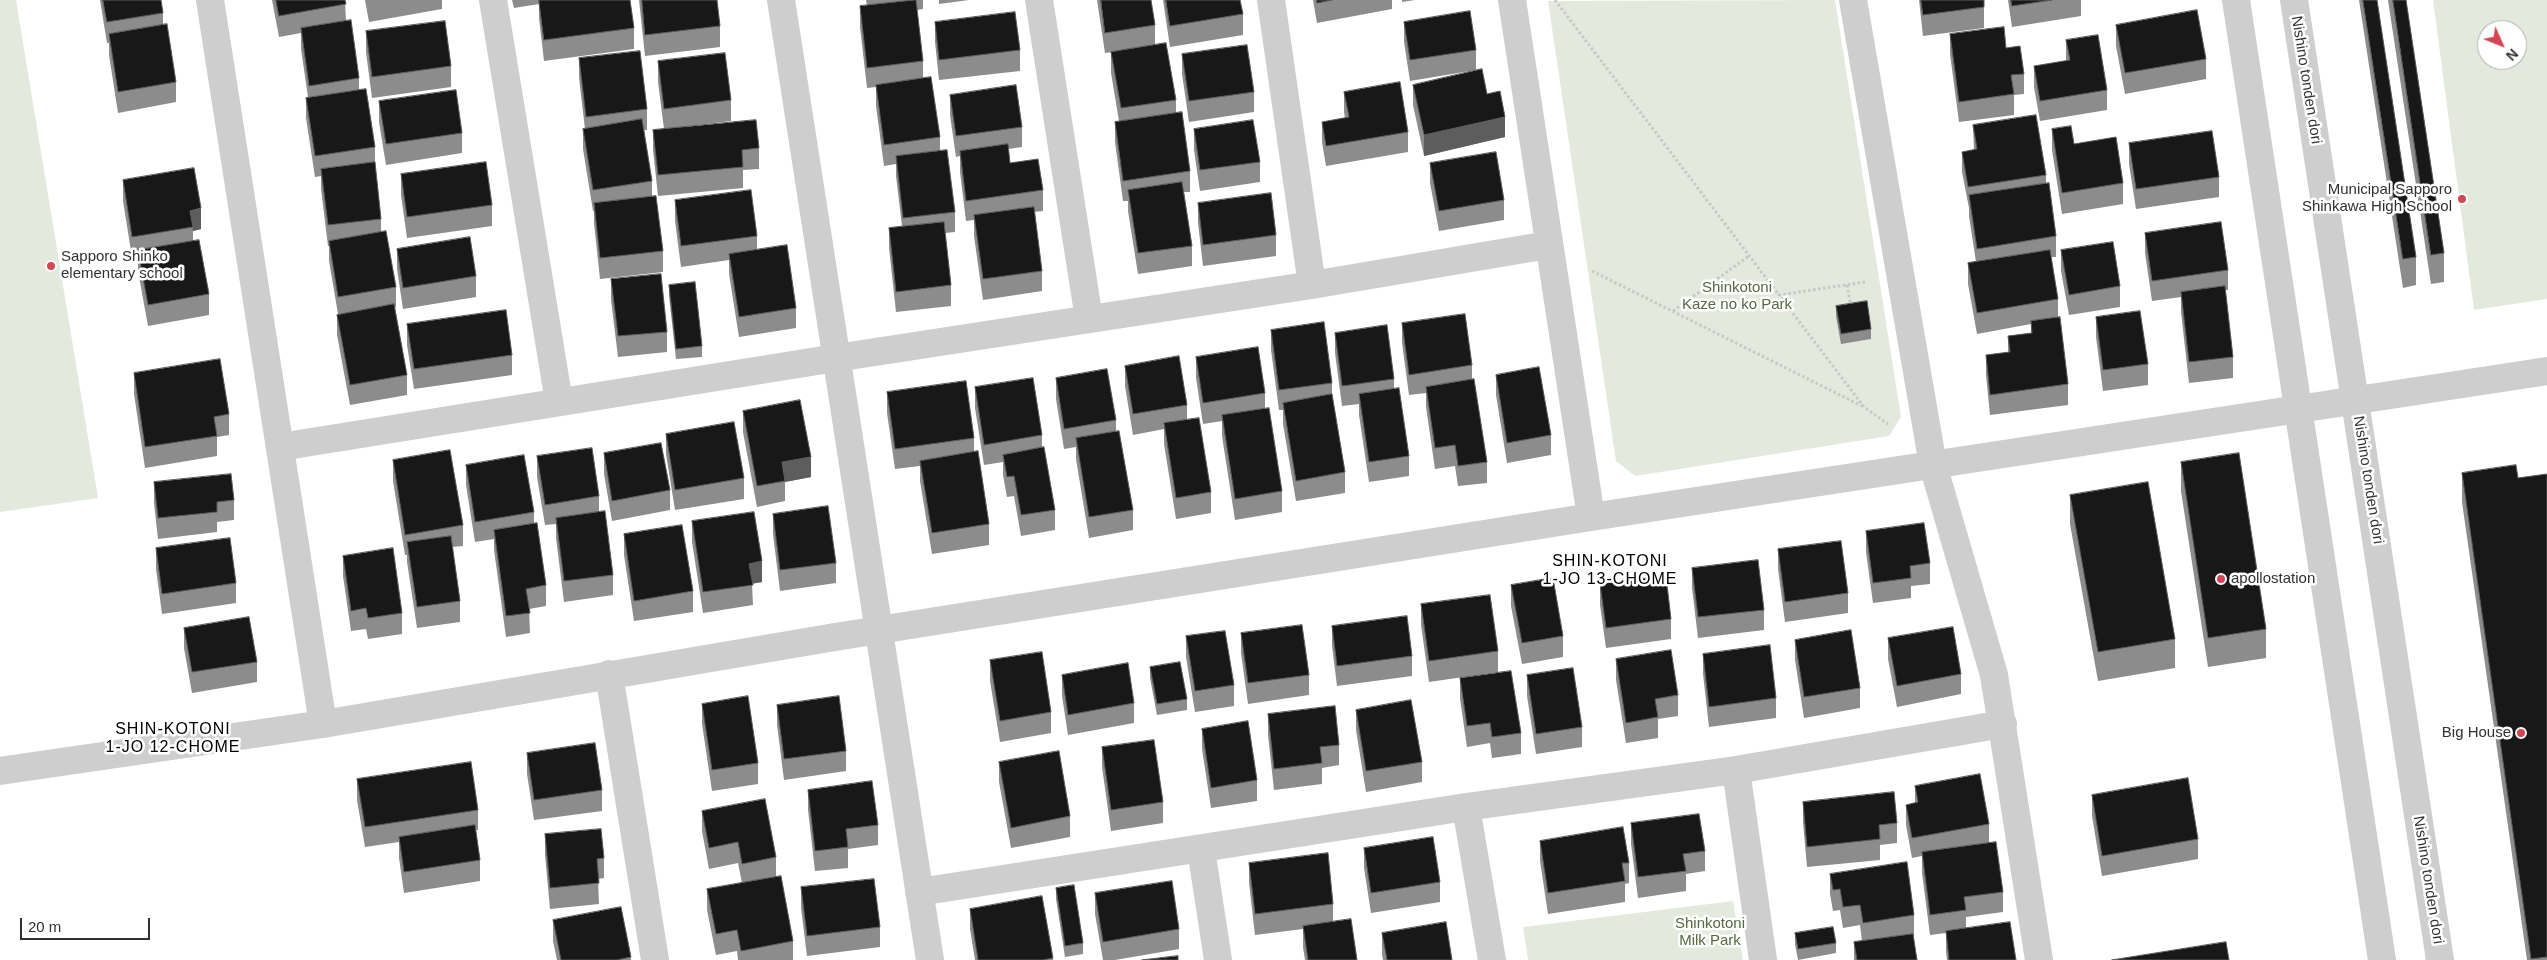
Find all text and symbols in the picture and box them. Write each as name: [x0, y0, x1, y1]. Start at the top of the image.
street label: Nishino tonden dori: [2287, 15, 2325, 145]
north arrow: [2477, 20, 2527, 70]
text: N: [2503, 46, 2521, 64]
place label: Municipal Sapporo Shinkawa High School: [2302, 181, 2452, 216]
marker: Municipal Sapporo Shinkawa High School: [2456, 193, 2468, 205]
place label: Sapporo Shinko elementary school: [61, 248, 183, 283]
marker: Sapporo Shinko elementary school: [45, 260, 57, 272]
park label: Shinkotoni Kaze no ko Park: [1682, 279, 1792, 314]
street label: Nishino tonden dori: [2349, 415, 2387, 545]
district label: SHIN-KOTONI 1-JO 13-CHOME: [1541, 552, 1679, 590]
place label: apollostation: [2231, 570, 2315, 588]
marker: apollostation: [2215, 573, 2227, 585]
district label: SHIN-KOTONI 1-JO 12-CHOME: [104, 720, 242, 758]
place label: Big House: [2442, 724, 2511, 742]
marker: Big House: [2515, 727, 2527, 739]
street label: Nishino tonden dori: [2409, 815, 2447, 945]
scale bar: [22, 908, 152, 940]
park label: Shinkotoni Milk Park: [1675, 915, 1745, 950]
text: 20 m: [28, 918, 61, 935]

